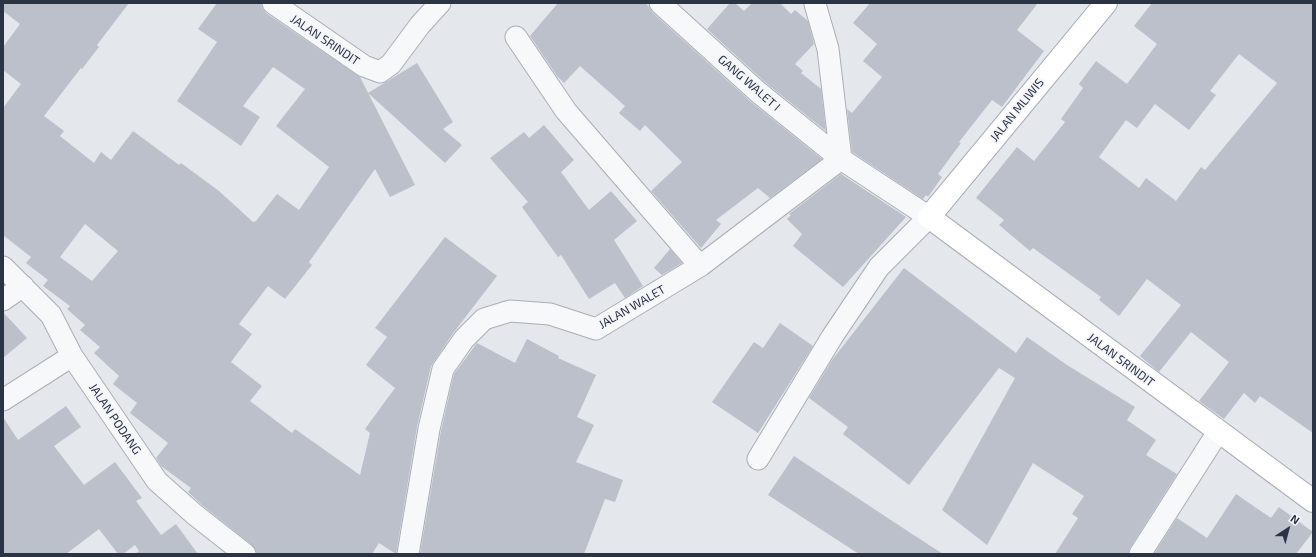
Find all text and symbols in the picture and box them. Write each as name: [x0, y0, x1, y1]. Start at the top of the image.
street label: JALAN SRINDIT: [288, 12, 362, 68]
street label: GANG WALET I: [715, 52, 783, 114]
street label: JALAN MLIWIS: [987, 75, 1047, 145]
street label: JALAN WALET: [596, 282, 668, 332]
street label: JALAN SRINDIT: [1085, 330, 1157, 390]
street label: JALAN PODANG: [86, 381, 144, 457]
north arrow: [1268, 509, 1308, 549]
text: N: [1288, 511, 1302, 526]

